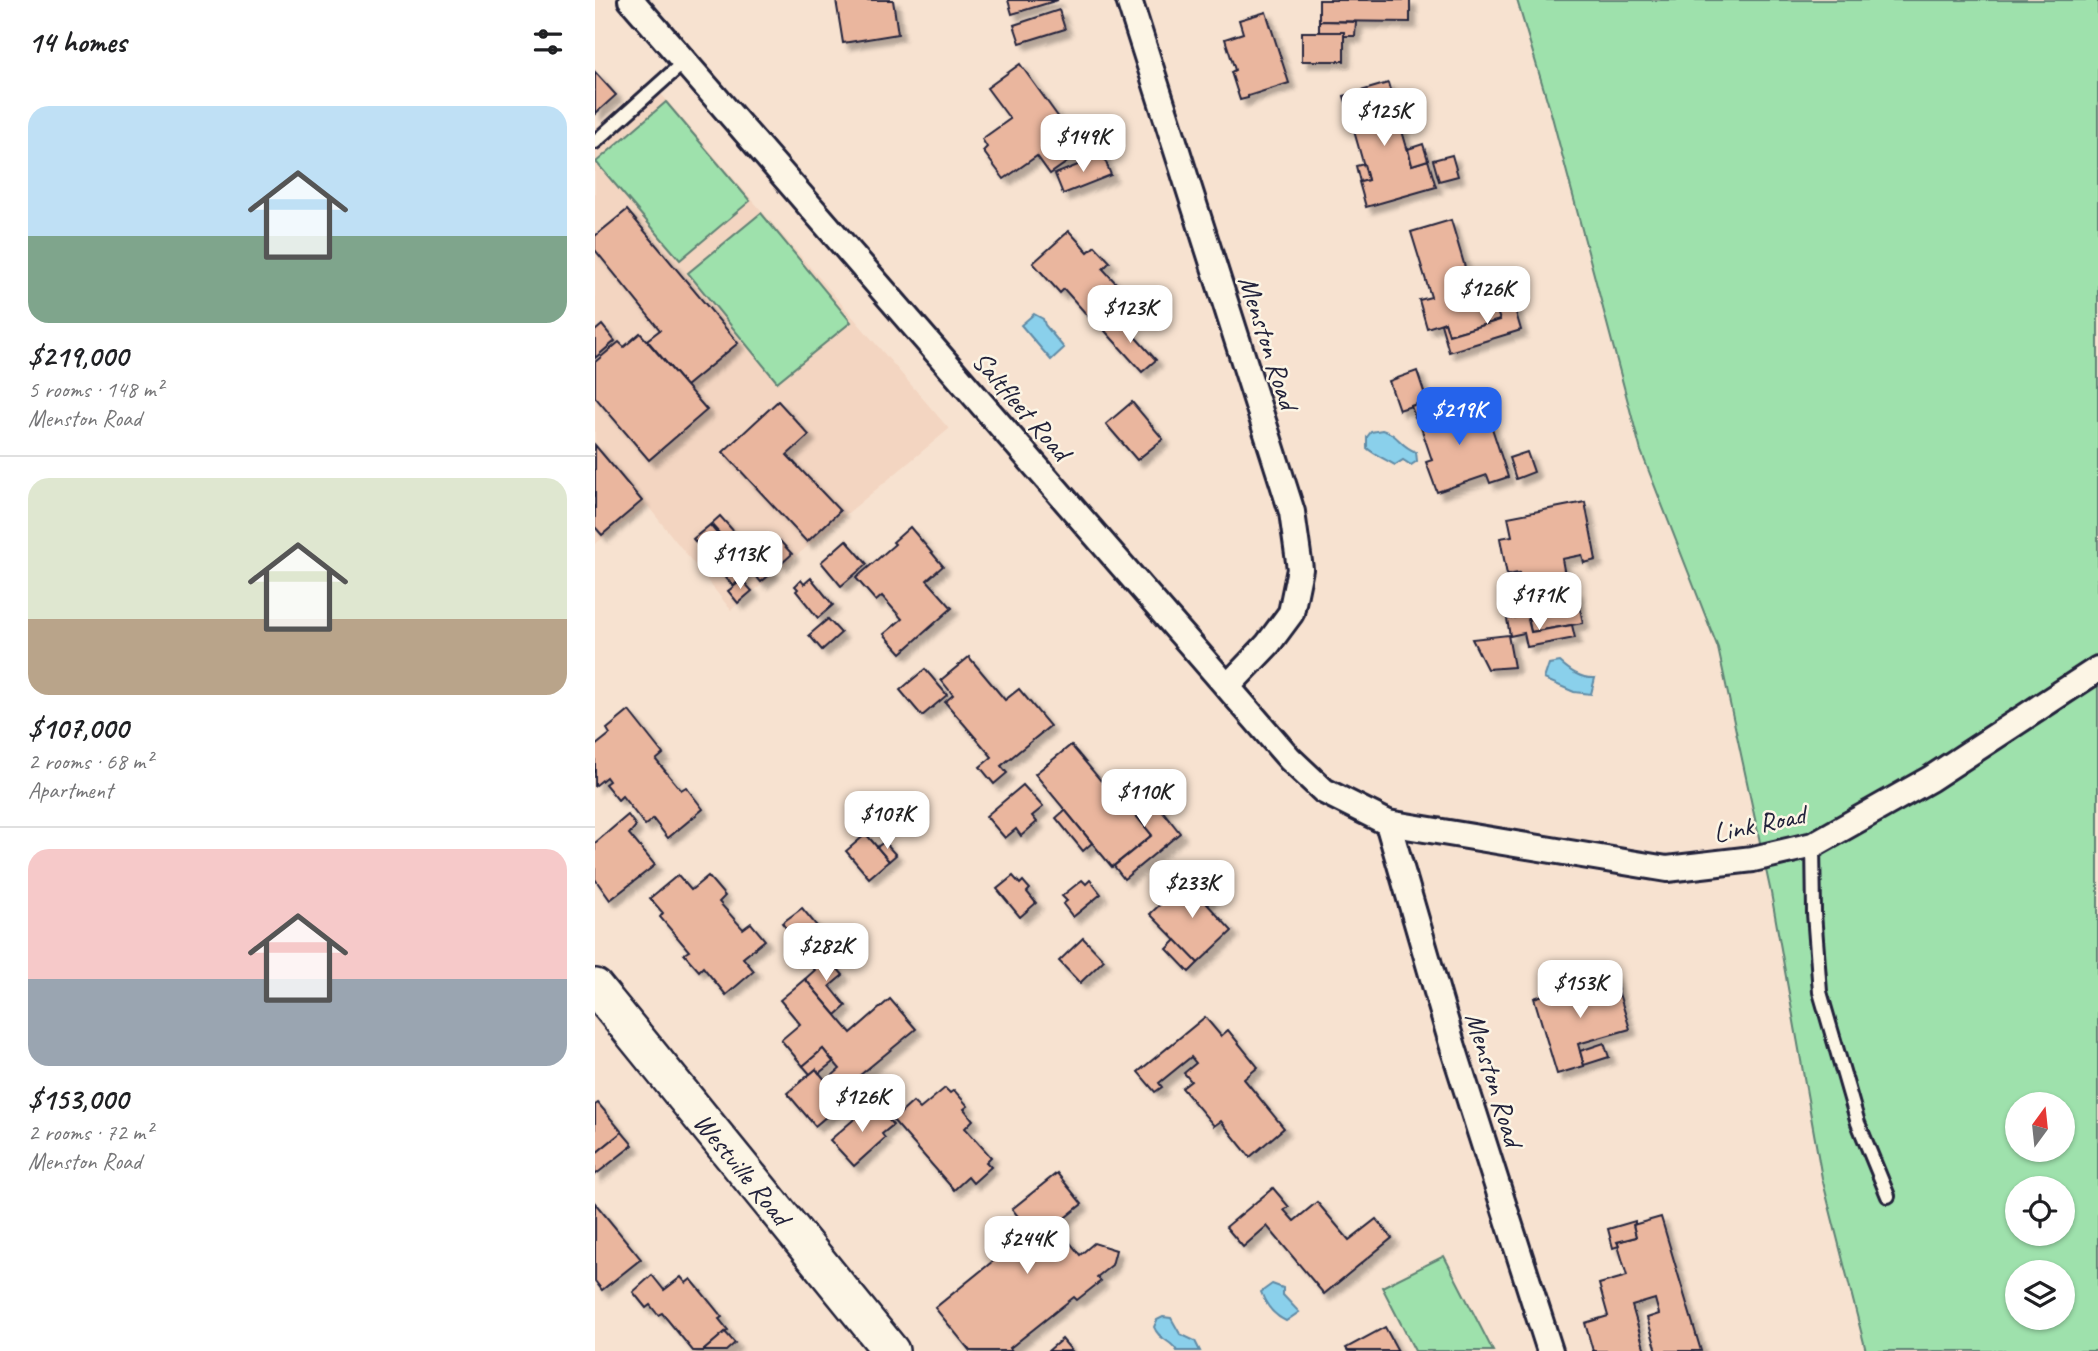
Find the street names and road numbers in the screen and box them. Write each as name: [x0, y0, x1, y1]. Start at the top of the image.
street label: Menston Road: [1231, 271, 1308, 417]
street label: Saltfleet Road: [965, 343, 1081, 470]
street label: Link Road: [1710, 796, 1812, 850]
street label: Menston Road: [1458, 1008, 1533, 1154]
street label: Westville Road: [686, 1105, 801, 1235]

